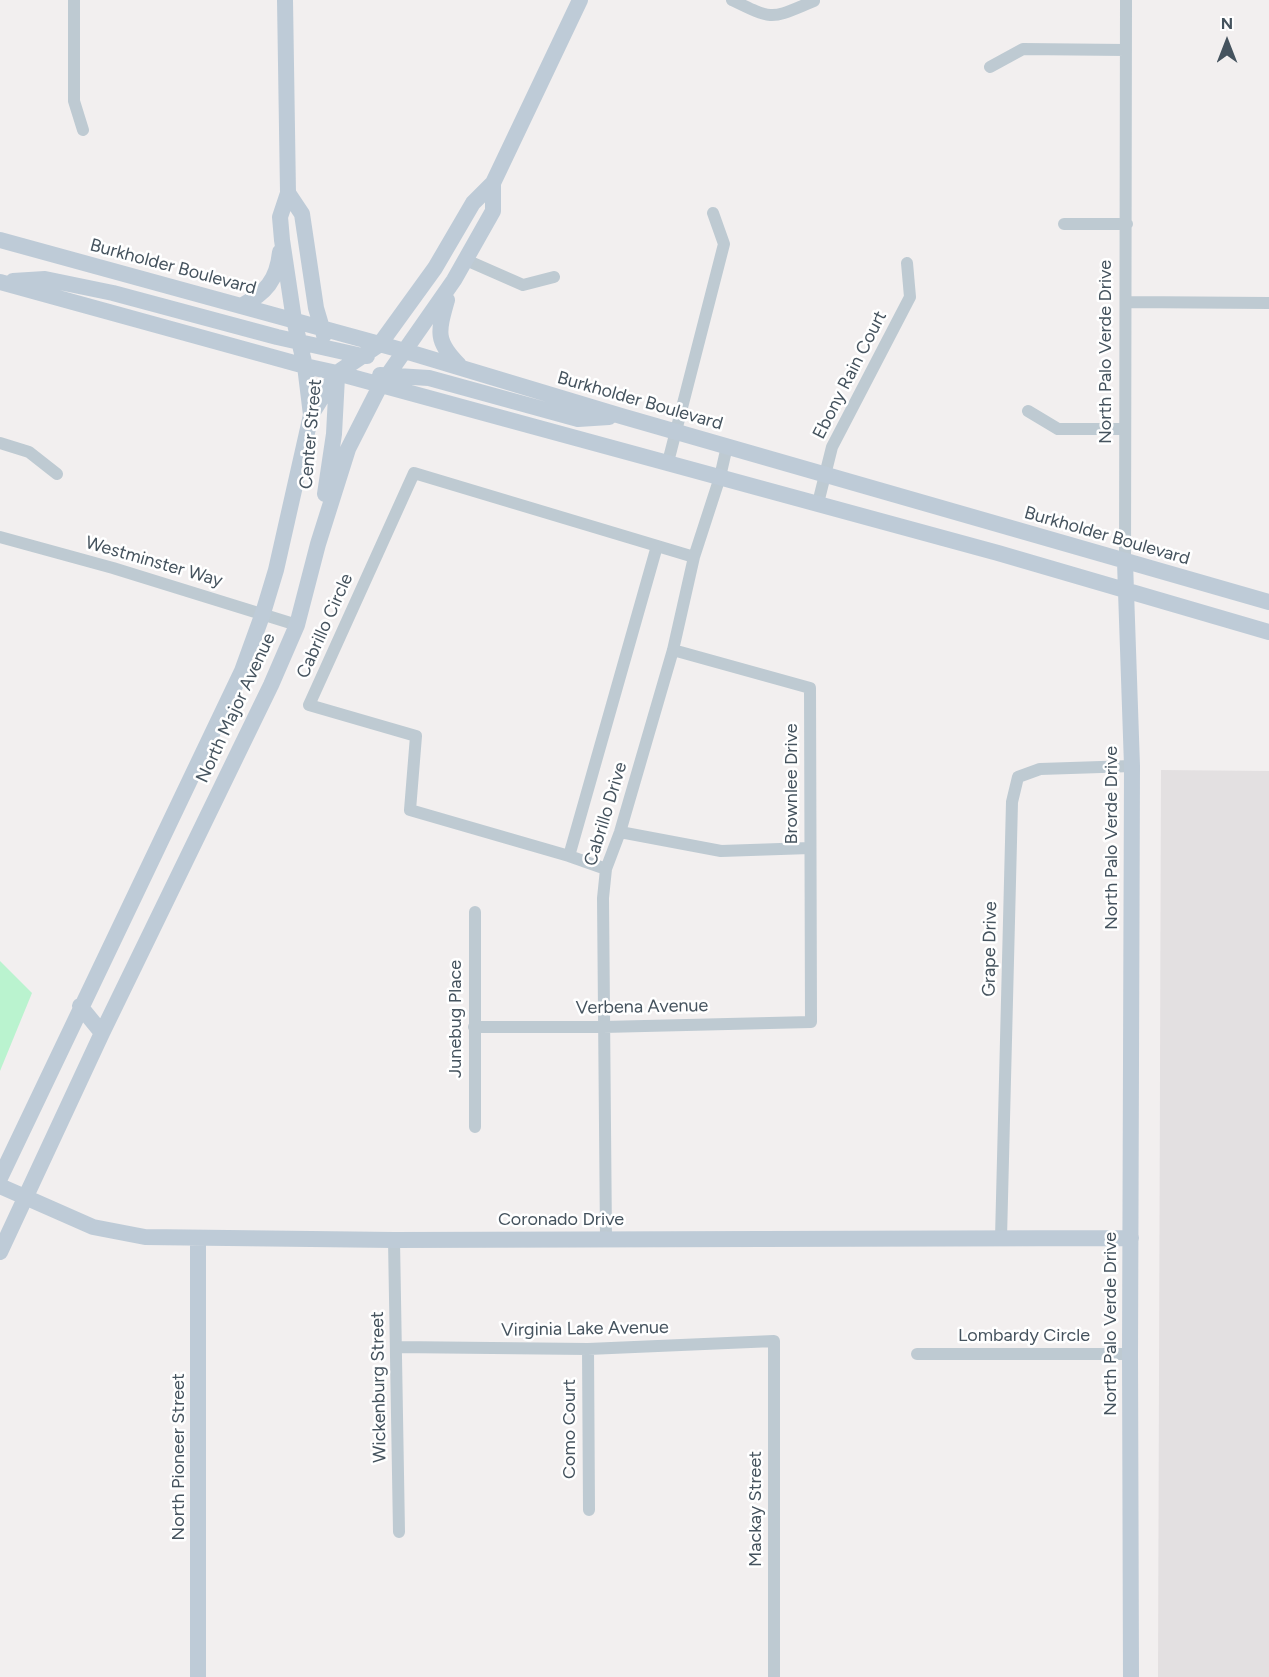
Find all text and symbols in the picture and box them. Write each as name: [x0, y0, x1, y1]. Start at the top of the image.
north arrow: [1197, 12, 1257, 72]
text: N: [1221, 14, 1233, 33]
street label: Burkholder Boulevard: [88, 234, 258, 300]
street label: North Palo Verde Drive: [1095, 260, 1117, 444]
street label: Ebony Rain Court: [808, 307, 892, 443]
street label: Burkholder Boulevard: [555, 367, 725, 435]
street label: Center Street: [295, 378, 327, 490]
street label: Burkholder Boulevard: [1022, 502, 1192, 570]
street label: Westminster Way: [83, 532, 225, 592]
street label: Cabrillo Circle: [292, 570, 358, 682]
street label: North Major Avenue: [192, 630, 280, 786]
street label: Brownlee Drive: [781, 723, 803, 845]
street label: North Palo Verde Drive: [1101, 746, 1123, 930]
street label: Cabrillo Drive: [580, 759, 632, 869]
street label: Grape Drive: [978, 901, 1002, 997]
street label: Junebug Place: [445, 960, 467, 1078]
street label: Verbena Avenue: [576, 995, 708, 1019]
street label: Coronado Drive: [498, 1209, 624, 1231]
street label: North Palo Verde Drive: [1100, 1232, 1122, 1416]
street label: Wickenburg Street: [367, 1311, 391, 1463]
street label: Virginia Lake Avenue: [501, 1317, 669, 1341]
street label: Lombardy Circle: [958, 1325, 1090, 1347]
street label: North Pioneer Street: [168, 1373, 190, 1541]
street label: Como Court: [559, 1379, 581, 1479]
street label: Mackay Street: [745, 1451, 767, 1567]

